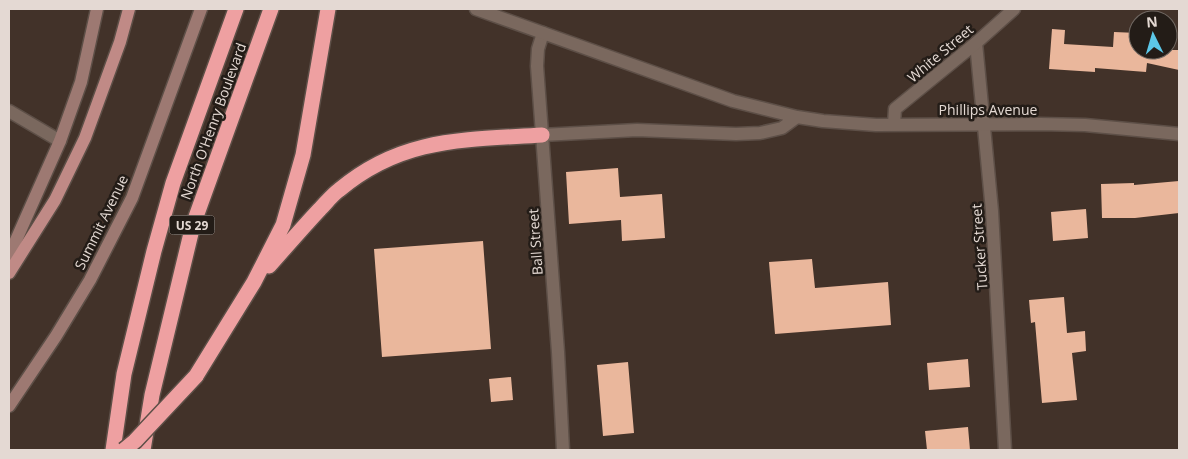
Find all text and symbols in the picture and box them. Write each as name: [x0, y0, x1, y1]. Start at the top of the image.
north arrow: [1128, 10, 1178, 60]
text: N: [1145, 12, 1158, 32]
street label: White Street: [903, 20, 977, 86]
street label: North O'Henry Boulevard: [176, 40, 250, 202]
street label: Phillips Avenue: [939, 100, 1038, 119]
street label: Summit Avenue: [70, 171, 132, 272]
street label: Tucker Street: [966, 203, 992, 291]
street label: Ball Street: [523, 208, 547, 276]
road number: US 29: [170, 216, 214, 234]

